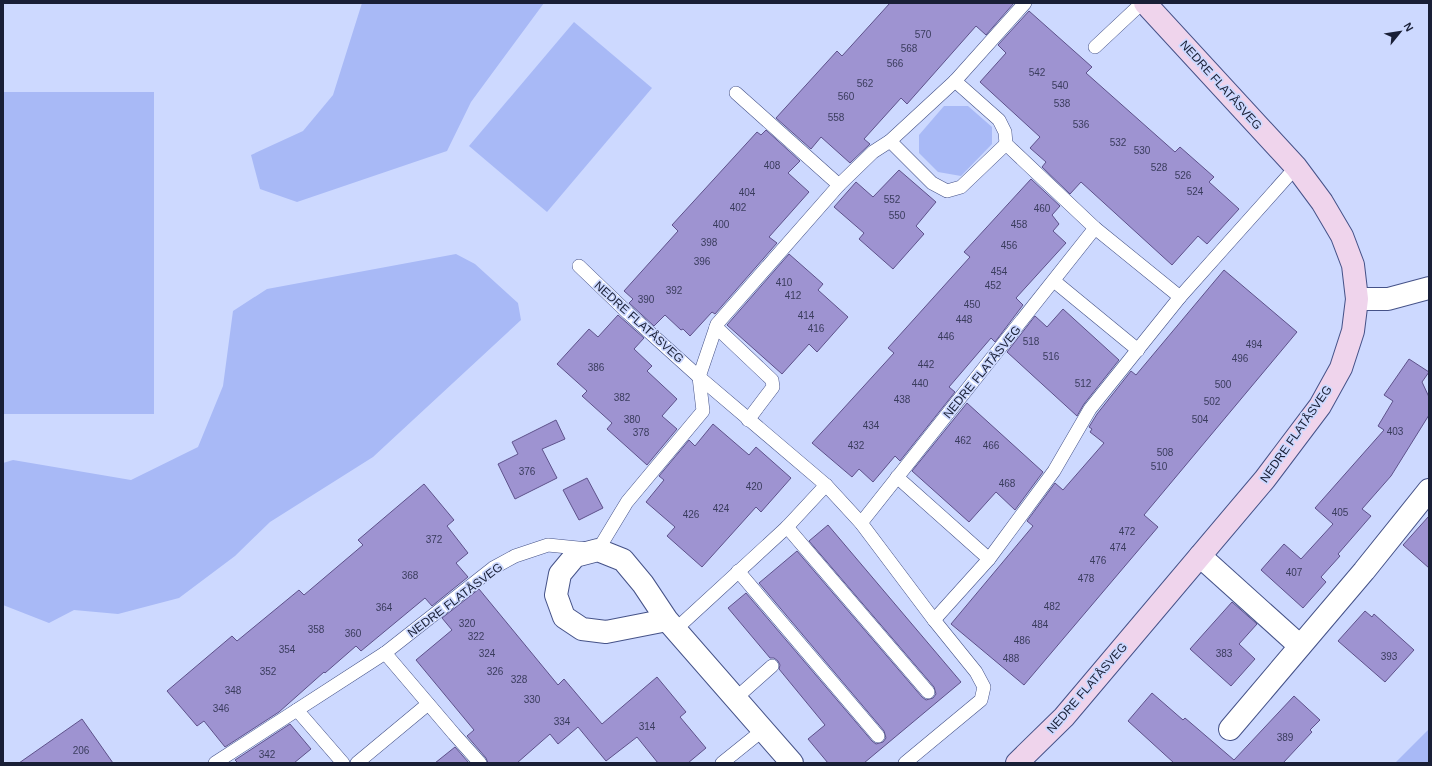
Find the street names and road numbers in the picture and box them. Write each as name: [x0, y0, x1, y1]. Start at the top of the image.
street label: NEDRE FLATÅSVEG: [1177, 37, 1265, 132]
street label: NEDRE FLATÅSVEG: [592, 278, 687, 366]
street label: NEDRE FLATÅSVEG: [940, 322, 1024, 421]
street label: NEDRE FLATÅSVEG: [1256, 382, 1335, 485]
street label: NEDRE FLATÅSVEG: [404, 559, 505, 640]
street label: NEDRE FLATÅSVEG: [1043, 639, 1130, 736]

